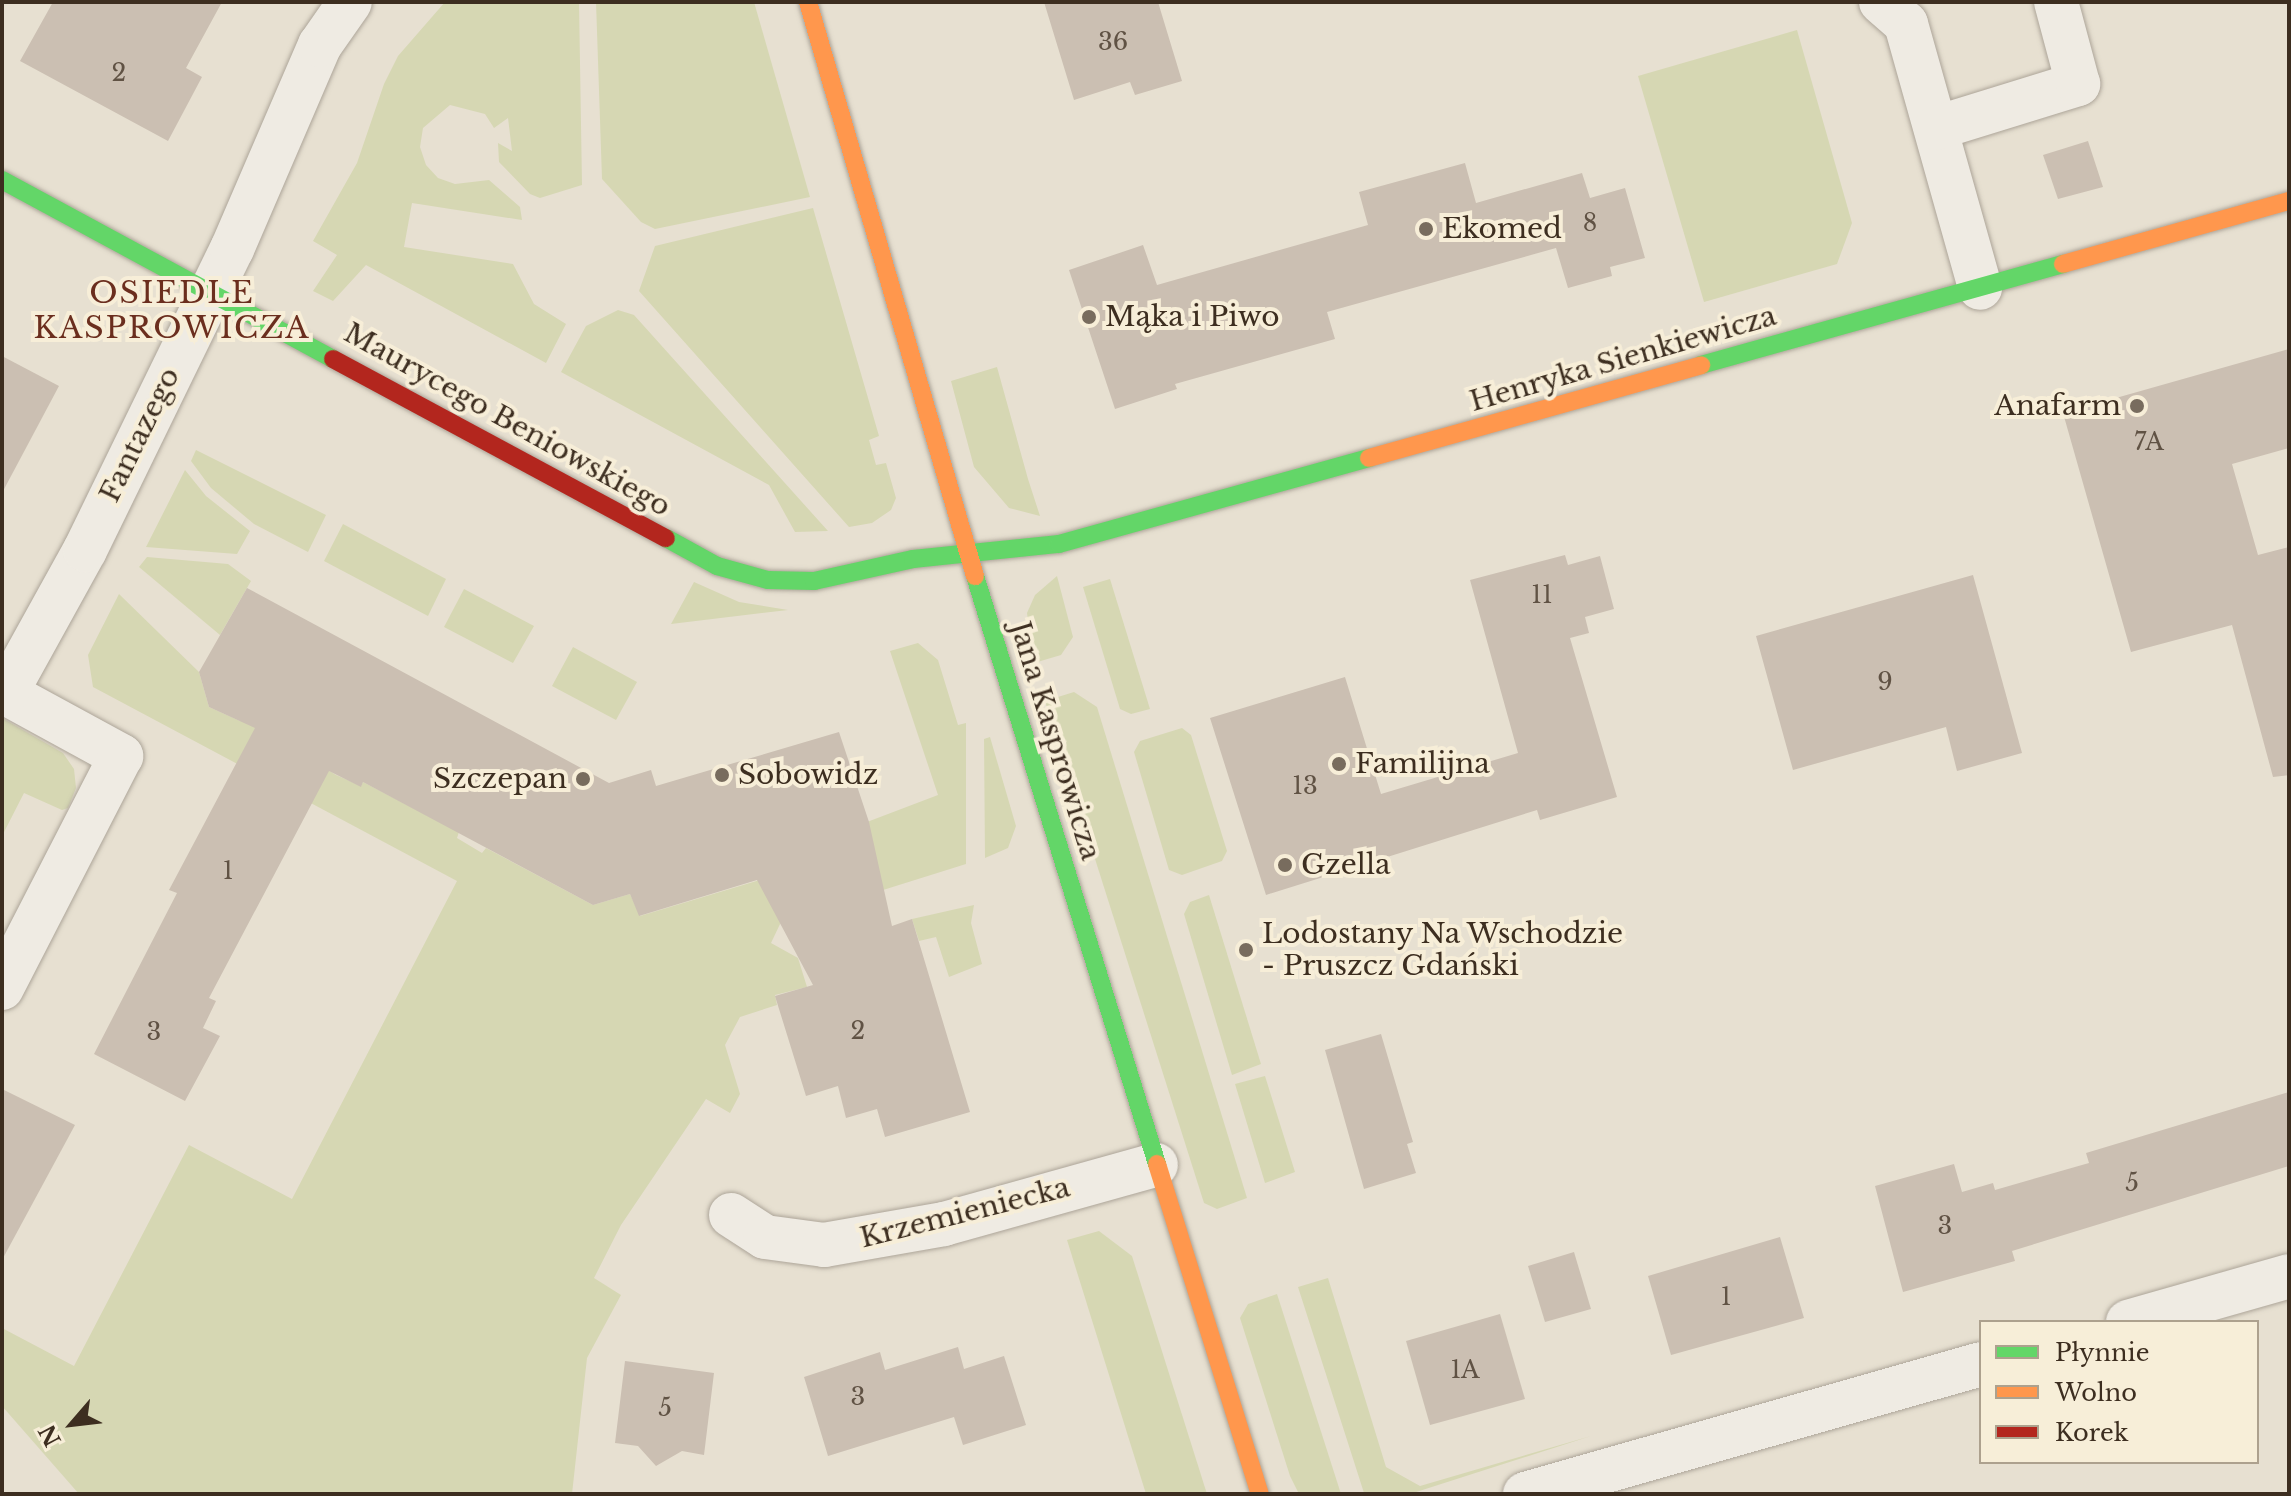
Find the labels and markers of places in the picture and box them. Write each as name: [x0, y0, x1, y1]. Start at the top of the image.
place label: Ekomed: [1442, 212, 1562, 246]
marker: Ekomed: [1417, 220, 1435, 238]
place label: Mąka i Piwo: [1105, 300, 1280, 334]
marker: Mąka i Piwo: [1080, 308, 1098, 326]
place label: Anafarm: [1994, 389, 2121, 423]
marker: Anafarm: [2128, 397, 2146, 415]
place label: Familijna: [1355, 747, 1490, 781]
marker: Familijna: [1330, 755, 1348, 773]
place label: Sobowidz: [738, 758, 878, 792]
place label: Szczepan: [433, 762, 567, 796]
marker: Sobowidz: [713, 766, 731, 784]
marker: Szczepan: [574, 770, 592, 788]
place label: Gzella: [1301, 848, 1391, 882]
marker: Gzella: [1276, 856, 1294, 874]
place label: Lodostany Na Wschodzie - Pruszcz Gdański: [1262, 917, 1625, 983]
marker: Lodostany Na Wschodzie - Pruszcz Gdański: [1237, 941, 1255, 959]

